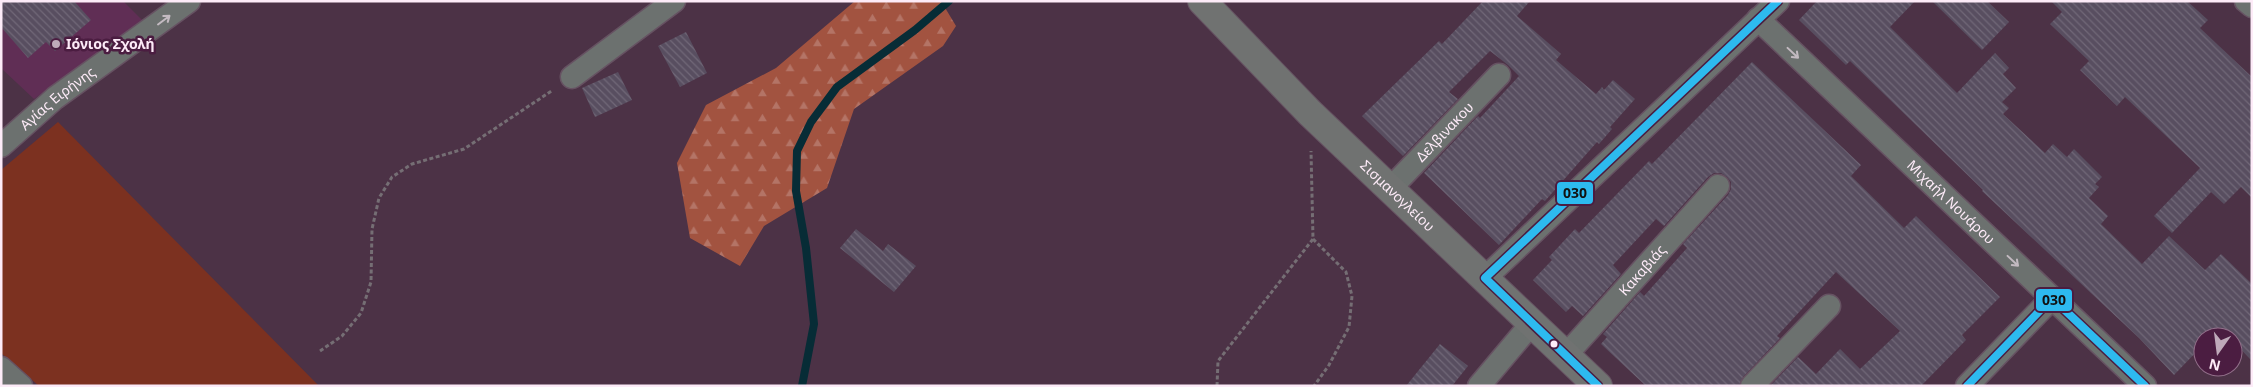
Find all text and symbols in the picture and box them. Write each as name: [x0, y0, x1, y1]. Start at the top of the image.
one-way arrow: [157, 14, 170, 25]
place label: Ιόνιος Σχολή: [66, 34, 155, 53]
marker: Ιόνιος Σχολή: [50, 38, 62, 50]
one-way arrow: [1787, 47, 1799, 59]
street label: Αγίας Ειρήνης: [15, 62, 99, 134]
street label: Δελβινακου: [1411, 98, 1477, 166]
street label: Μιχαήλ Νουάρου: [1903, 155, 1999, 248]
street label: Σισμανογλείου: [1356, 156, 1439, 235]
line badge: 030: [1556, 181, 1594, 205]
text: 030: [1563, 183, 1587, 202]
street label: Κακαβιάς: [1614, 240, 1670, 299]
one-way arrow: [2006, 255, 2019, 267]
line badge: 030: [2035, 288, 2073, 312]
text: 030: [2042, 290, 2066, 309]
north arrow: [2193, 327, 2243, 377]
unlabelled marker: [1549, 339, 1559, 349]
text: N: [2207, 355, 2223, 376]

